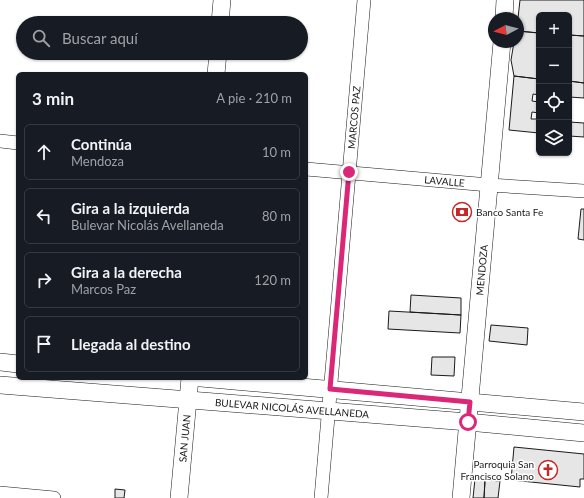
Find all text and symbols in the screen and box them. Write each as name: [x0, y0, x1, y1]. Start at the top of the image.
north arrow: [488, 12, 524, 48]
map controls: [536, 12, 572, 156]
button: +: [536, 12, 572, 48]
search box: [16, 16, 308, 60]
icon: search: [30, 27, 52, 49]
text: Buscar aquí: [62, 29, 138, 47]
button: −: [536, 48, 572, 84]
button: locate: [536, 84, 572, 120]
street label: MARCOS PAZ: [345, 85, 363, 149]
text: 3 min: [32, 88, 74, 109]
text: A pie · 210 m: [216, 90, 292, 106]
button: layers: [536, 120, 572, 156]
text: Continúa: [71, 135, 132, 153]
icon: ahead: [33, 141, 55, 163]
text: 10 m: [262, 144, 291, 160]
text: Mendoza: [71, 153, 124, 169]
route end: [340, 163, 358, 181]
street label: LAVALLE: [424, 173, 465, 189]
text: Gira a la izquierda: [71, 199, 190, 217]
bank icon: Banco Santa Fe: [451, 201, 473, 223]
icon: left: [33, 205, 55, 227]
place label: Banco Santa Fe: [476, 206, 543, 218]
text: 80 m: [262, 208, 291, 224]
text: Bulevar Nicolás Avellaneda: [71, 217, 224, 233]
street label: MENDOZA: [473, 244, 490, 296]
text: Gira a la derecha: [71, 263, 182, 281]
icon: right: [33, 269, 55, 291]
text: 120 m: [254, 272, 291, 288]
text: Marcos Paz: [71, 281, 136, 297]
icon: arrive: [33, 333, 55, 355]
text: Llegada al destino: [71, 335, 191, 353]
street label: BULEVAR NICOLÁS AVELLANEDA: [215, 396, 370, 420]
route start: [459, 413, 477, 431]
street label: SAN JUAN: [176, 414, 193, 463]
place label: Parroquia San Francisco Solano: [461, 458, 534, 482]
church icon: Parroquia San Francisco Solano: [537, 459, 559, 481]

